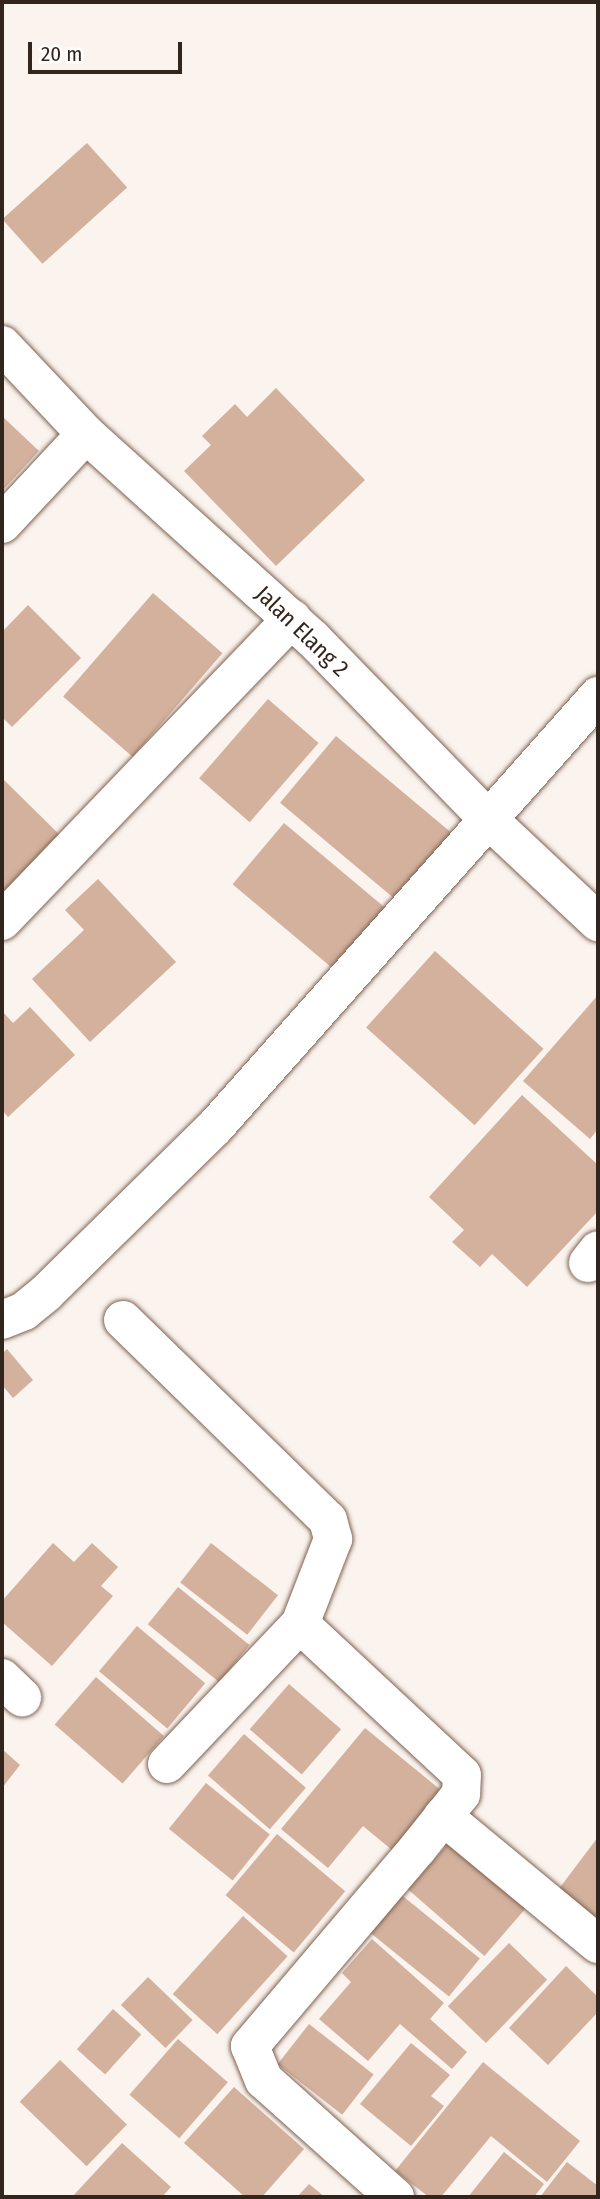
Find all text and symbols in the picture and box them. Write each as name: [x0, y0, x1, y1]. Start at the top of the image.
scale bar: [32, 28, 186, 72]
text: 20 m: [41, 41, 82, 67]
street label: Jalan Elang 2: [250, 580, 354, 682]

